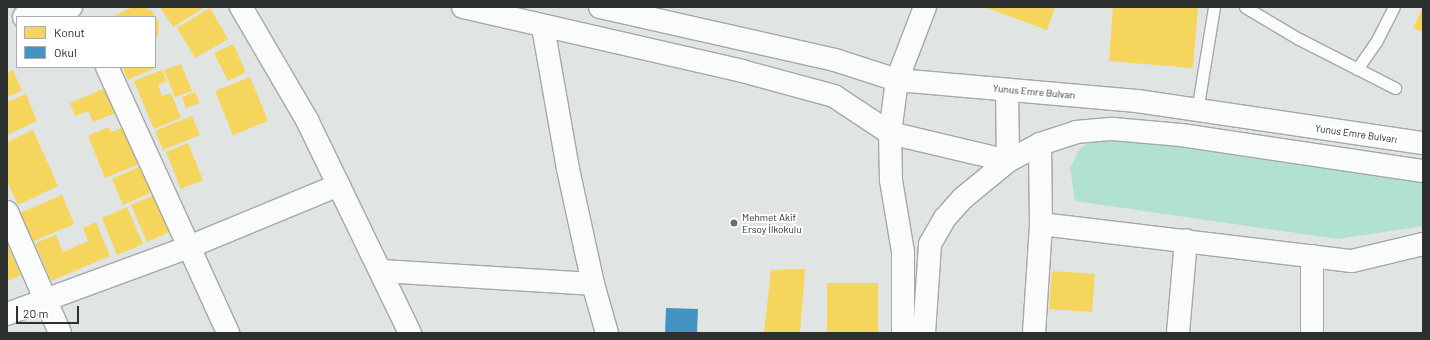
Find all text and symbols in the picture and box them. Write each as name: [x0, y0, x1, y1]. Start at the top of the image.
legend: [16, 16, 156, 68]
text: Konut: [54, 25, 85, 39]
text: Okul: [54, 45, 77, 59]
street label: Yunus Emre Bulvarı: [992, 82, 1076, 102]
street label: Yunus Emre Bulvarı: [1314, 122, 1398, 146]
place label: Mehmet Akif Ersoy İlkokulu: [742, 211, 802, 234]
marker: Mehmet Akif Ersoy İlkokulu: [729, 218, 739, 228]
scale bar: [18, 298, 81, 324]
text: 20 m: [23, 306, 49, 320]

